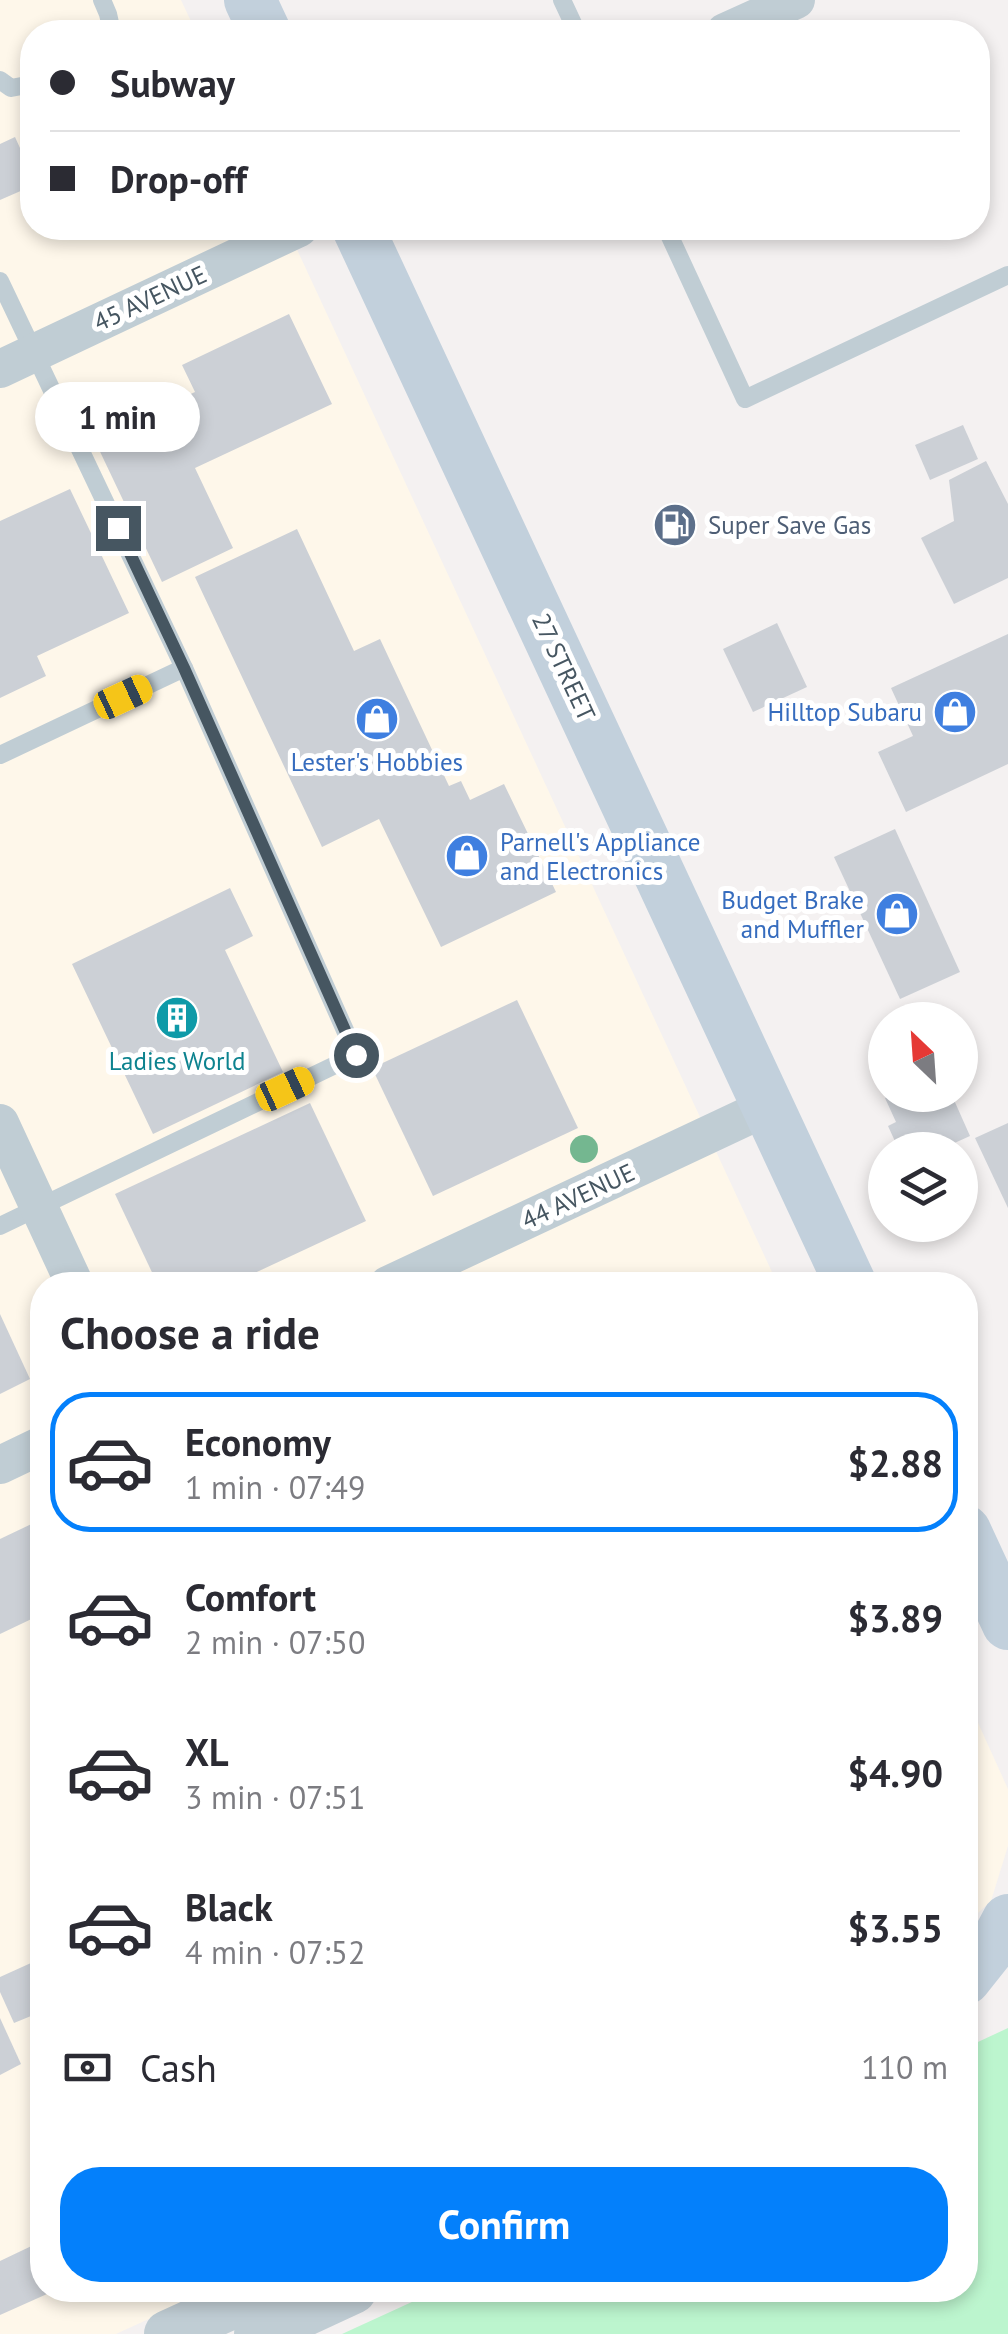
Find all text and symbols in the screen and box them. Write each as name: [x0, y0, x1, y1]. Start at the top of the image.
text: Subway: [110, 58, 235, 107]
text: Drop-off: [110, 154, 247, 203]
street label: 45 AVENUE: [89, 258, 211, 338]
callout: 1 min: [36, 383, 200, 453]
text: 1 min: [78, 396, 157, 438]
fuel station icon: Super Save Gas: [652, 502, 698, 548]
route end: [96, 506, 141, 551]
place label: Super Save Gas: [708, 509, 871, 541]
street label: 27 STREET: [525, 608, 603, 726]
car: [89, 671, 157, 723]
shop icon: Hilltop Subaru: [932, 689, 978, 735]
shop icon: Lester's Hobbies: [354, 696, 400, 742]
place label: Hilltop Subaru: [767, 696, 922, 728]
place label: Lester's Hobbies: [291, 746, 463, 778]
place label: Parnell's Appliance and Electronics: [500, 826, 700, 887]
shop icon: Parnell's Appliance and Electronics: [444, 833, 490, 879]
place label: Budget Brake and Muffler: [721, 884, 864, 945]
shop icon: Budget Brake and Muffler: [874, 891, 920, 937]
building icon: Ladies World: [154, 995, 200, 1041]
north arrow: [868, 1002, 978, 1112]
map controls: [868, 1002, 978, 1242]
route start: [334, 1033, 379, 1078]
place label: Ladies World: [109, 1045, 245, 1077]
car: [251, 1063, 319, 1115]
button: layers: [868, 1132, 978, 1242]
street label: 44 AVENUE: [517, 1156, 639, 1236]
text: Choose a ride: [60, 1303, 320, 1361]
icon: car: [65, 1417, 155, 1507]
text: Economy: [185, 1417, 331, 1466]
text: $2.88: [847, 1438, 943, 1487]
text: 1 min · 07:49: [185, 1466, 365, 1508]
icon: car: [65, 1572, 155, 1662]
text: Comfort: [185, 1572, 316, 1621]
text: $3.89: [847, 1593, 943, 1642]
text: 2 min · 07:50: [185, 1621, 365, 1663]
icon: car: [65, 1727, 155, 1817]
text: XL: [185, 1727, 229, 1776]
text: $4.90: [847, 1748, 943, 1797]
text: 3 min · 07:51: [185, 1776, 365, 1818]
icon: car: [65, 1882, 155, 1972]
text: Black: [185, 1882, 273, 1931]
text: $3.55: [847, 1903, 943, 1952]
text: 4 min · 07:52: [185, 1931, 365, 1973]
icon: cash: [60, 2040, 115, 2095]
text: Cash: [140, 2043, 217, 2092]
text: 110 m: [861, 2046, 948, 2088]
button: Confirm: [60, 2167, 948, 2282]

